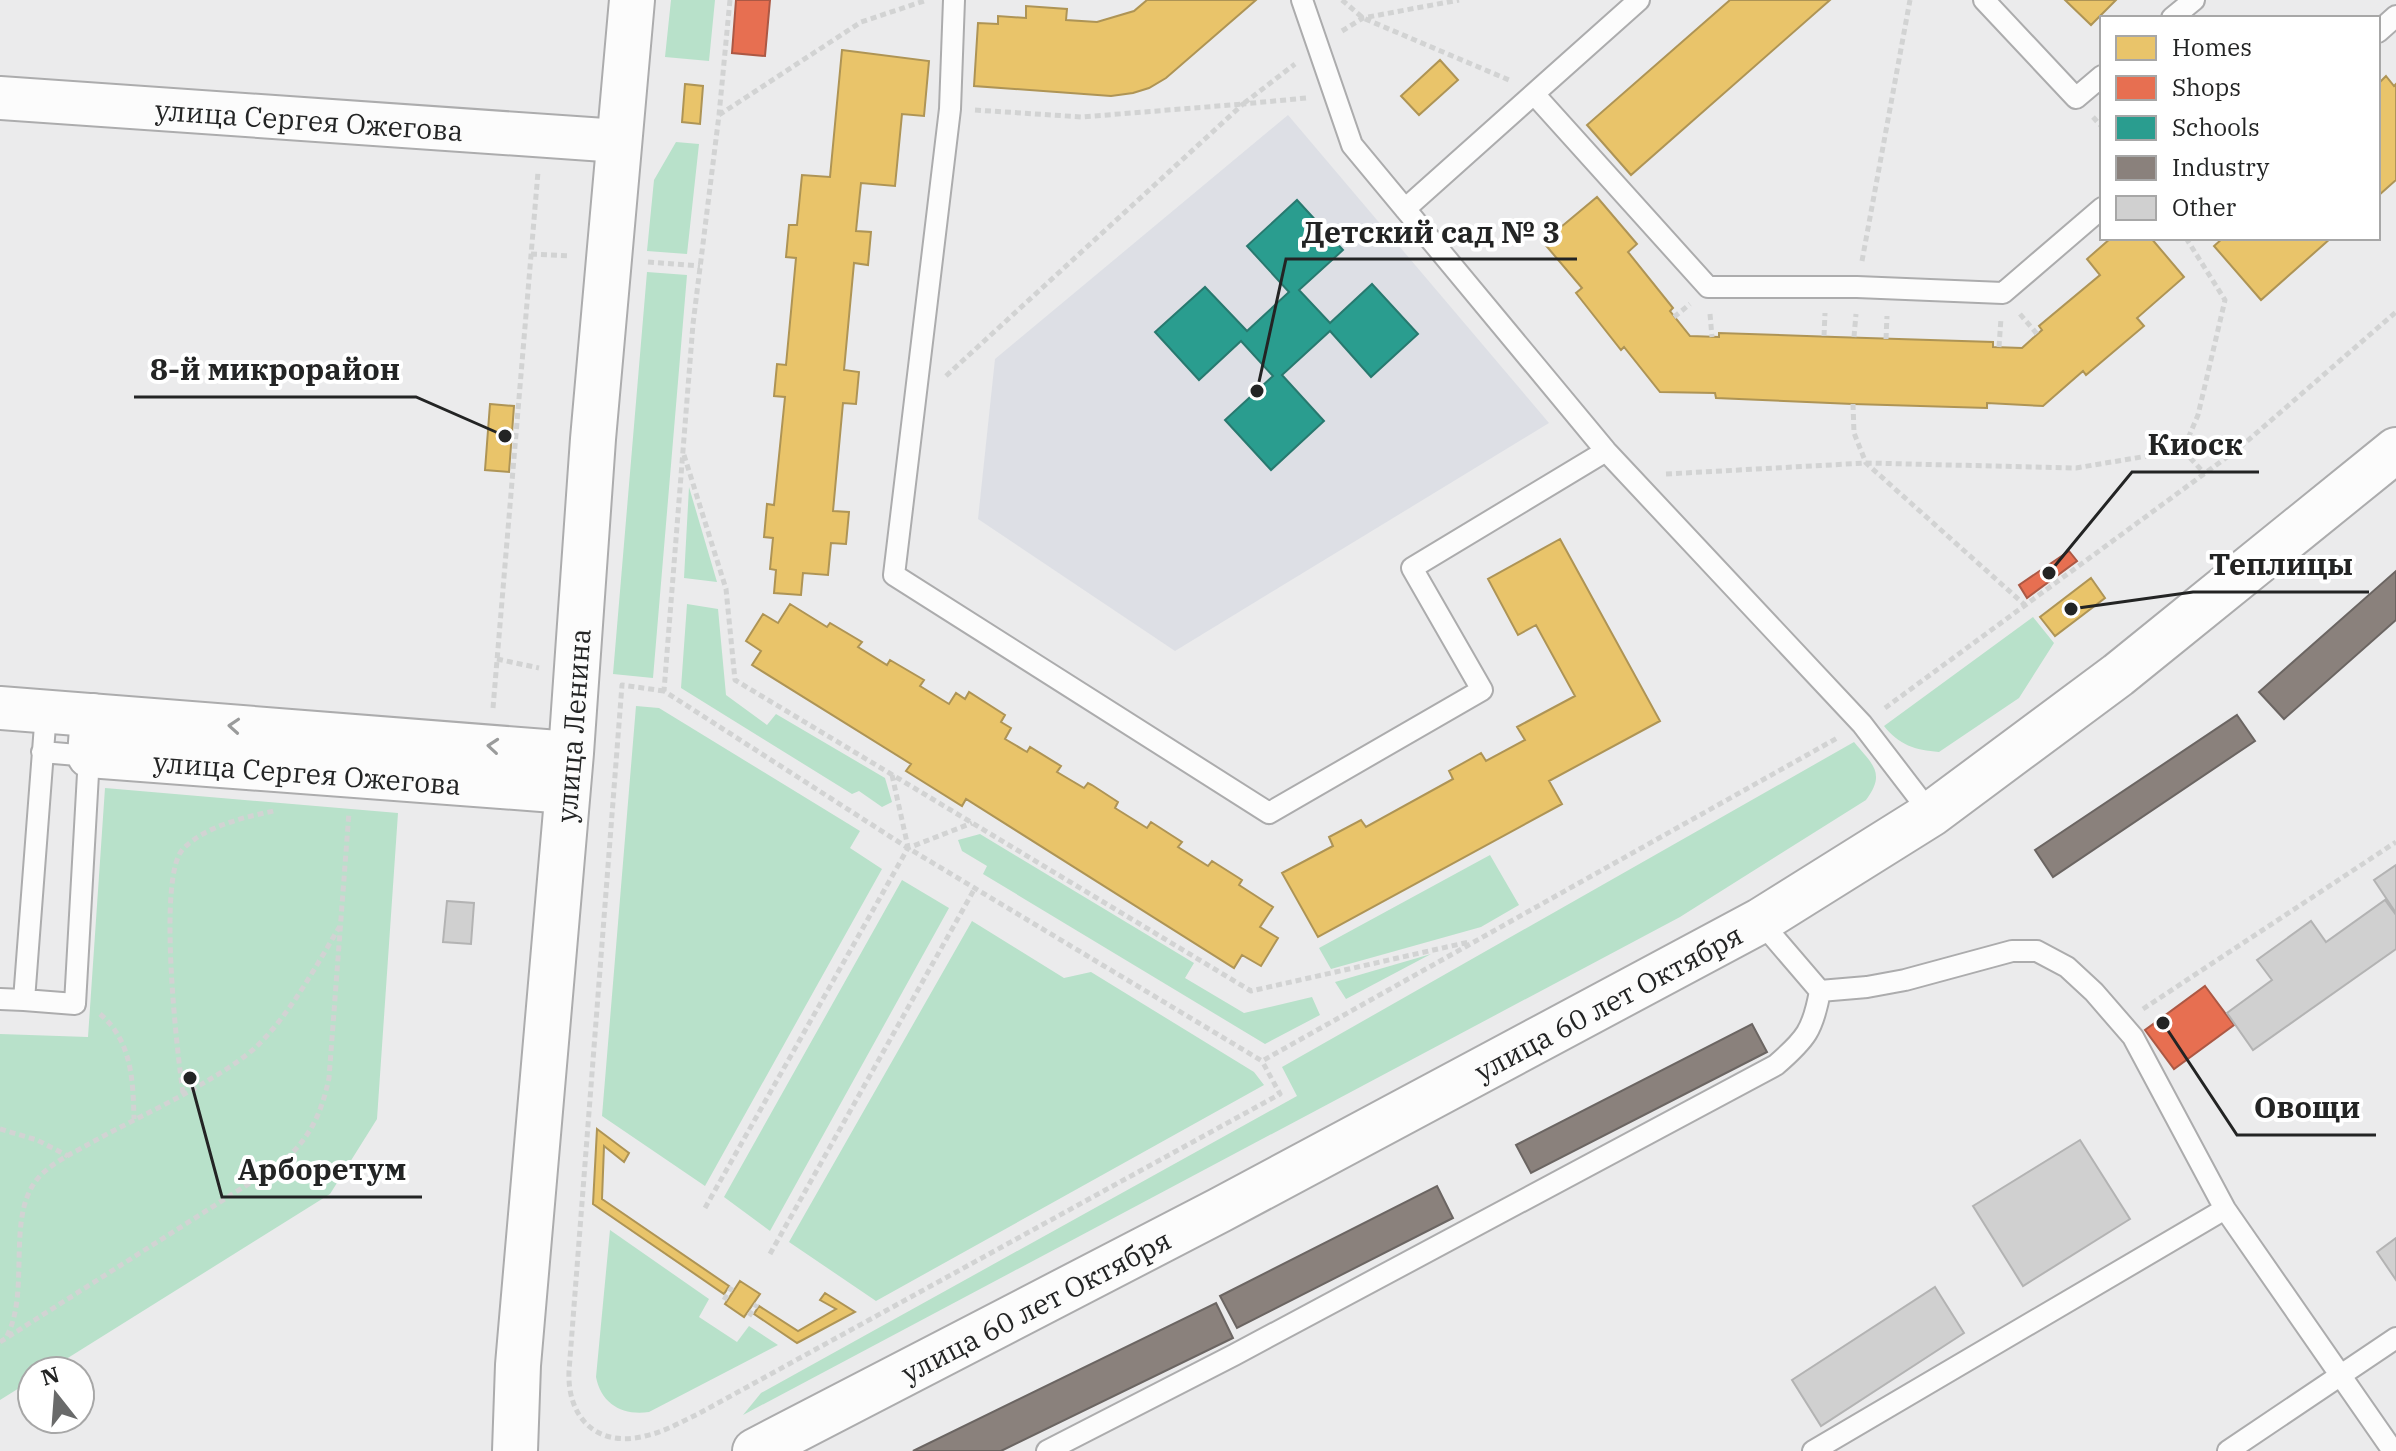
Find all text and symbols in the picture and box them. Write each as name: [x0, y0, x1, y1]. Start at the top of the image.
legend: [2100, 16, 2380, 240]
text: Homes: [2172, 31, 2252, 63]
text: Shops: [2172, 71, 2241, 103]
street label: улица Сергея Ожегова: [154, 90, 465, 149]
text: Schools: [2172, 111, 2260, 143]
text: Industry: [2172, 151, 2269, 183]
text: Other: [2172, 191, 2236, 223]
callout: Детский сад № 3: [1286, 205, 1577, 259]
text: Детский сад № 3: [1302, 212, 1560, 251]
callout: 8-й микрорайон: [134, 343, 416, 397]
text: 8-й микрорайон: [150, 349, 400, 388]
callout: Киоск: [2132, 418, 2259, 472]
text: Киоск: [2147, 424, 2243, 463]
callout: Теплицы: [2193, 538, 2369, 592]
text: Теплицы: [2209, 544, 2353, 583]
street label: улица Ленина: [547, 627, 598, 824]
one-way arrow: [227, 718, 240, 735]
one-way arrow: [486, 738, 499, 755]
street label: улица Сергея Ожегова: [152, 742, 463, 802]
street label: улица 60 лет Октября: [1468, 915, 1749, 1089]
callout: Овощи: [2237, 1081, 2376, 1135]
text: Овощи: [2254, 1087, 2360, 1126]
callout: Арборетум: [222, 1143, 422, 1197]
text: Арборетум: [238, 1149, 406, 1188]
street label: улица 60 лет Октября: [894, 1220, 1177, 1391]
north arrow: [16, 1355, 96, 1435]
text: N: [37, 1359, 63, 1392]

